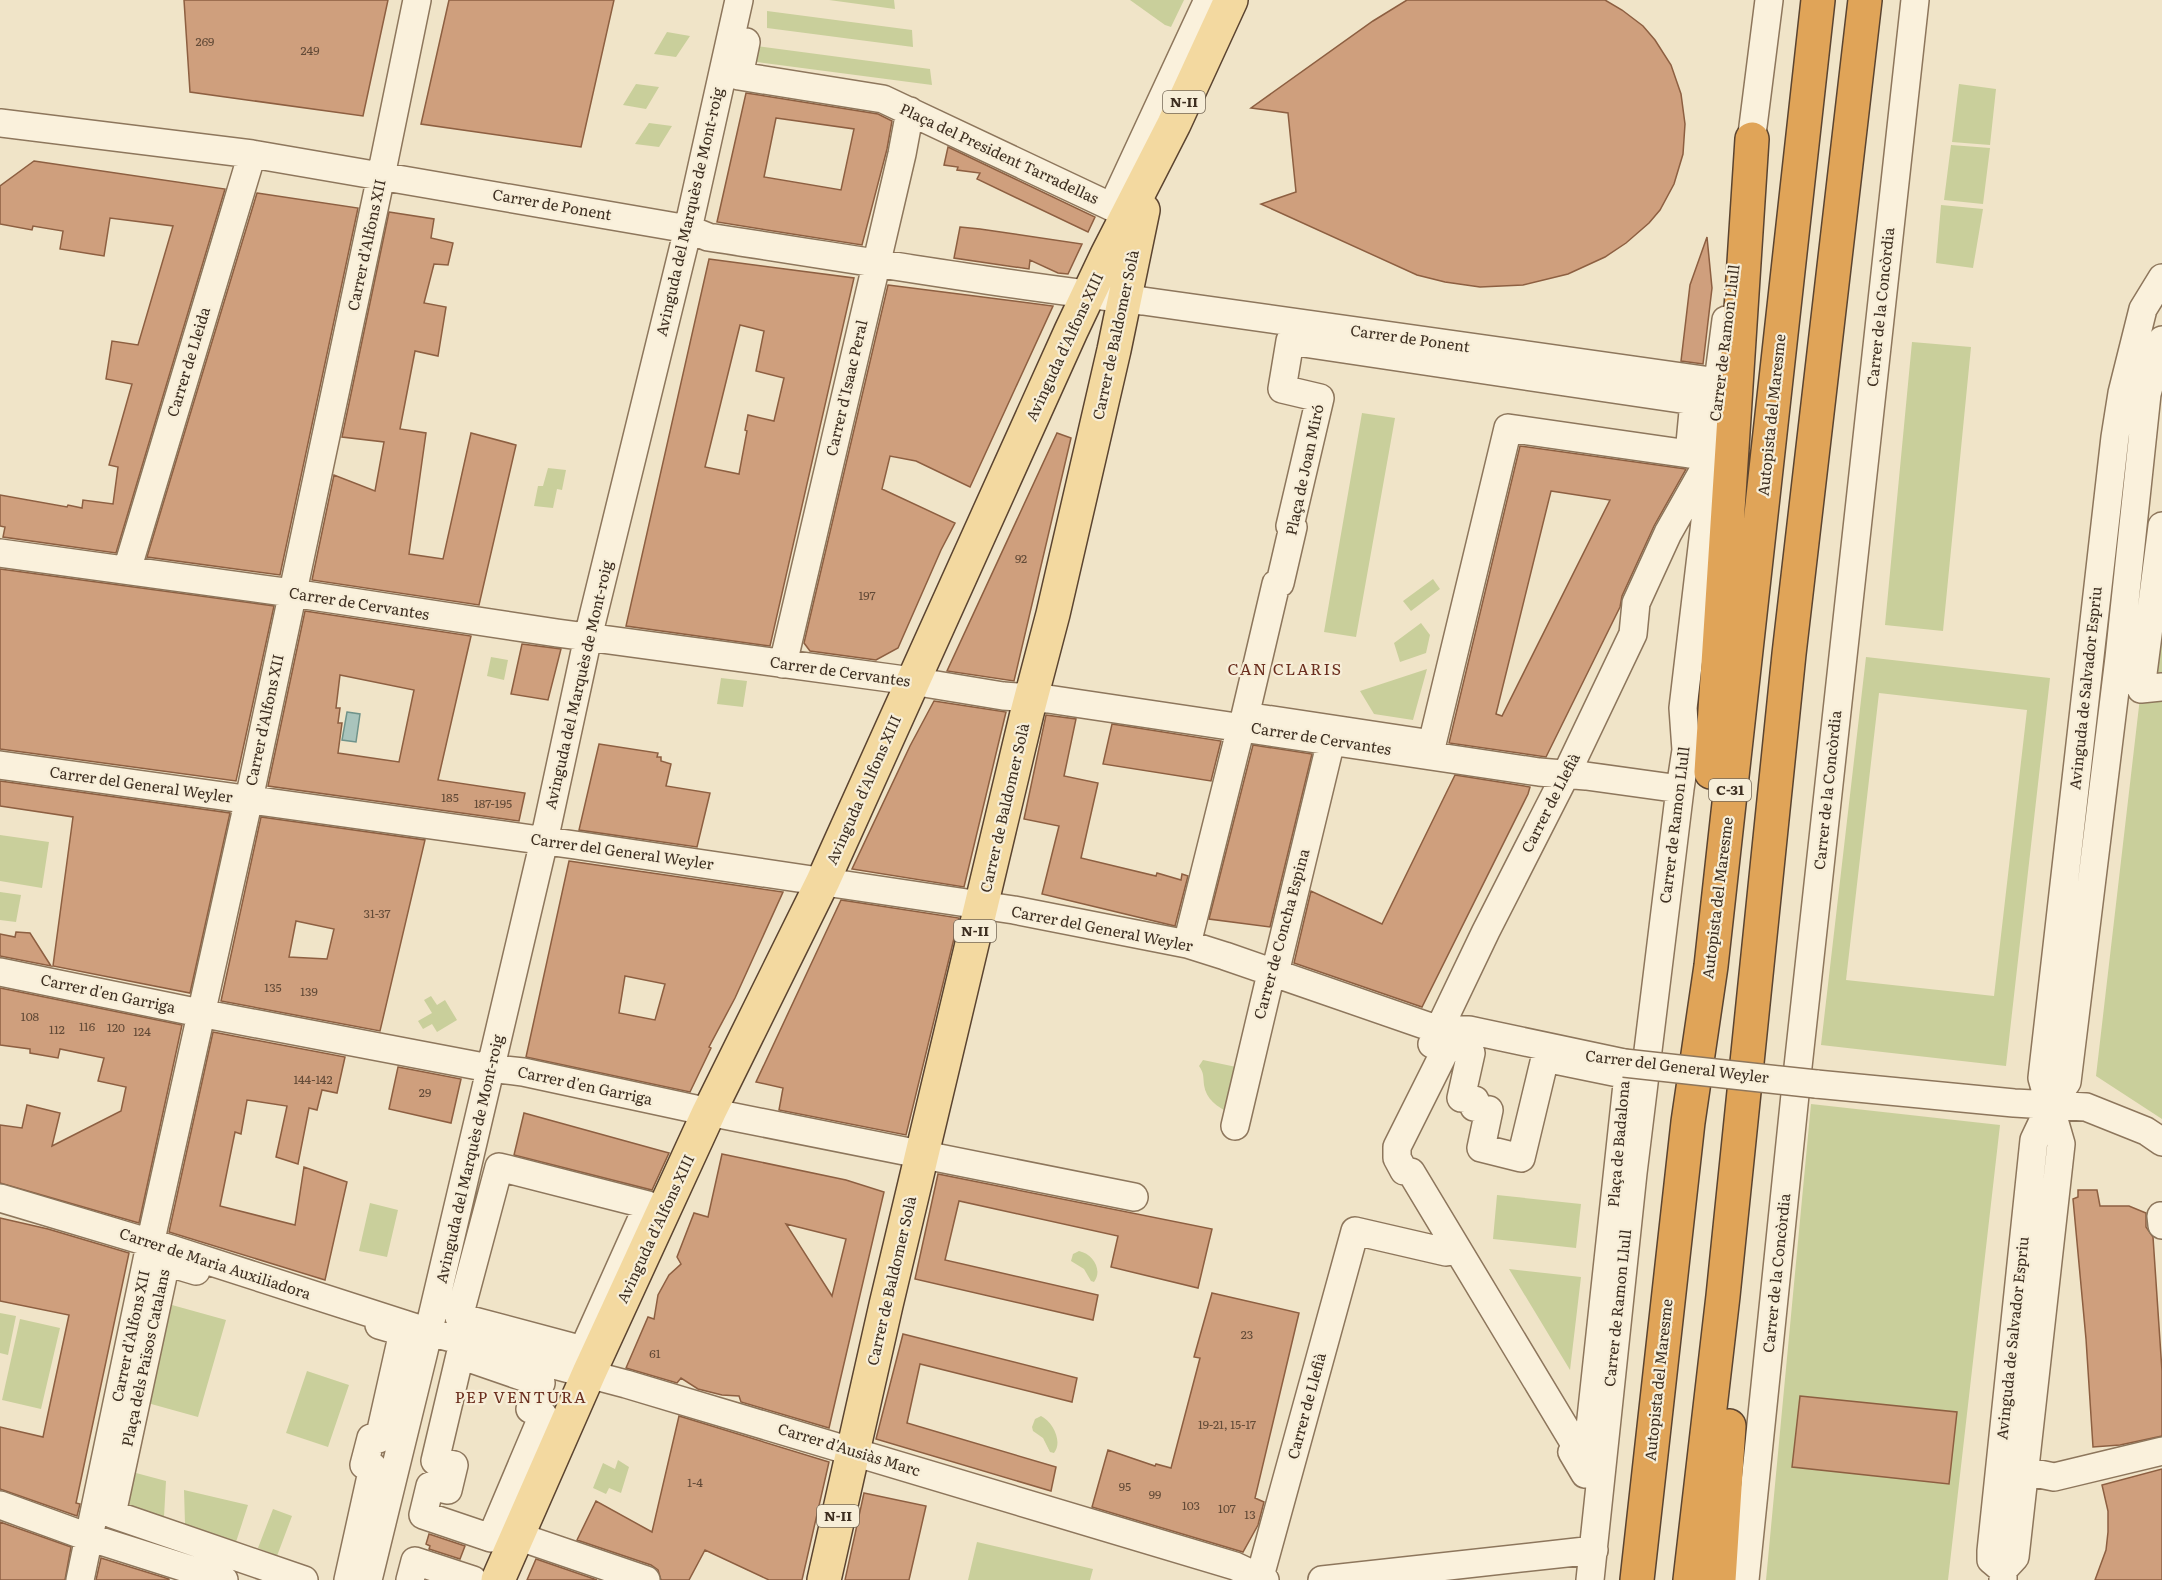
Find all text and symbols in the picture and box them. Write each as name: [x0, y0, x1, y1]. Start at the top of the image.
house number: 269: [196, 32, 214, 50]
house number: 249: [301, 41, 319, 59]
street label: Avinguda del Marquès de Mont-roig: [649, 84, 729, 338]
road number: N-II: [1163, 91, 1205, 113]
street label: Plaça del President Tarradellas: [896, 96, 1103, 209]
street label: Carrer d'Alfons XII: [340, 177, 391, 313]
street label: Carrer de Ponent: [491, 182, 614, 225]
street label: Carrer de la Concòrdia: [1860, 225, 1899, 388]
street label: Carrer de Baldomer Solà: [1085, 247, 1144, 422]
street label: Carrer de Ramon Llull: [1702, 263, 1745, 423]
street label: Avinguda d'Alfons XIII: [1019, 268, 1108, 425]
street label: Carrer de Lleida: [160, 303, 216, 419]
street label: Carrer d'Isaac Peral: [819, 317, 872, 458]
street label: Carrer de Ponent: [1349, 318, 1471, 357]
street label: Autopista del Maresme: [1751, 332, 1790, 497]
street label: Plaça de Joan Miró: [1278, 402, 1329, 537]
house number: 92: [1015, 549, 1027, 567]
street label: Avinguda del Marquès de Mont-roig: [538, 557, 618, 811]
street label: Carrer de Cervantes: [288, 580, 431, 625]
street label: Avinguda de Salvador Espriu: [2062, 585, 2107, 791]
house number: 197: [858, 586, 876, 604]
street label: Carrer de Cervantes: [769, 649, 912, 692]
street label: Carrer d'Alfons XII: [238, 652, 289, 788]
district label: CAN CLARIS: [1227, 656, 1343, 680]
street label: Carrer de la Concòrdia: [1807, 708, 1846, 871]
street label: Avinguda d'Alfons XIII: [819, 711, 906, 868]
street label: Carrer de Cervantes: [1250, 715, 1393, 760]
street label: Carrer de Baldomer Solà: [973, 720, 1034, 895]
street label: Carrer de Ramon Llull: [1652, 745, 1695, 905]
street label: Carrer de Llefià: [1515, 748, 1585, 856]
street label: Carrer del General Weyler: [48, 759, 234, 808]
road number: C-31: [1709, 779, 1751, 801]
house number: 185: [441, 788, 459, 806]
house number: 187-195: [474, 794, 512, 812]
street label: Autopista del Maresme: [1695, 815, 1738, 980]
street label: Carrer del General Weyler: [529, 826, 715, 875]
street label: Carrer de Concha Espina: [1247, 845, 1315, 1022]
street label: Carrer del General Weyler: [1009, 899, 1195, 956]
house number: 31-37: [363, 904, 391, 922]
road number: N-II: [954, 920, 996, 942]
street label: Carrer d'en Garriga: [39, 967, 179, 1018]
house number: 135: [264, 978, 282, 996]
house number: 139: [300, 982, 318, 1000]
house number: 108: [21, 1007, 40, 1025]
house number: 116: [79, 1017, 96, 1035]
house number: 120: [107, 1018, 125, 1036]
house number: 112: [49, 1020, 65, 1038]
house number: 124: [133, 1022, 151, 1040]
street label: Avinguda del Marquès de Mont-roig: [429, 1031, 509, 1285]
street label: Carrer del General Weyler: [1584, 1043, 1770, 1088]
street label: Carrer d'en Garriga: [516, 1059, 656, 1110]
house number: 144-142: [294, 1070, 332, 1088]
street label: Plaça de Badalona: [1601, 1079, 1635, 1208]
house number: 29: [419, 1083, 431, 1101]
street label: Avinguda d'Alfons XIII: [610, 1150, 699, 1307]
street label: Carrer de la Concòrdia: [1756, 1191, 1795, 1354]
street label: Carrer de Baldomer Solà: [860, 1193, 921, 1368]
street label: Carrer de Maria Auxiliadora: [117, 1221, 315, 1305]
street label: Carrer de Ramon Llull: [1597, 1228, 1636, 1388]
street label: Avinguda de Salvador Espriu: [1989, 1235, 2034, 1441]
street label: Plaça dels Països Catalans: [114, 1267, 175, 1448]
street label: Carrer d'Alfons XII: [104, 1268, 155, 1404]
street label: Autopista del Maresme: [1638, 1297, 1677, 1462]
house number: 23: [1241, 1325, 1253, 1343]
house number: 61: [649, 1344, 661, 1362]
street label: Carrer de Llefià: [1280, 1349, 1331, 1461]
district label: PEP VENTURA: [455, 1384, 587, 1408]
house number: 19-21, 15-17: [1198, 1415, 1256, 1433]
street label: Carrer d'Ausiàs Marc: [775, 1416, 924, 1481]
house number: 1-4: [687, 1473, 703, 1491]
house number: 95: [1119, 1477, 1131, 1495]
house number: 99: [1149, 1485, 1161, 1503]
house number: 103: [1182, 1496, 1200, 1514]
house number: 107: [1218, 1499, 1236, 1517]
road number: N-II: [817, 1505, 859, 1527]
house number: 13: [1244, 1505, 1256, 1523]

